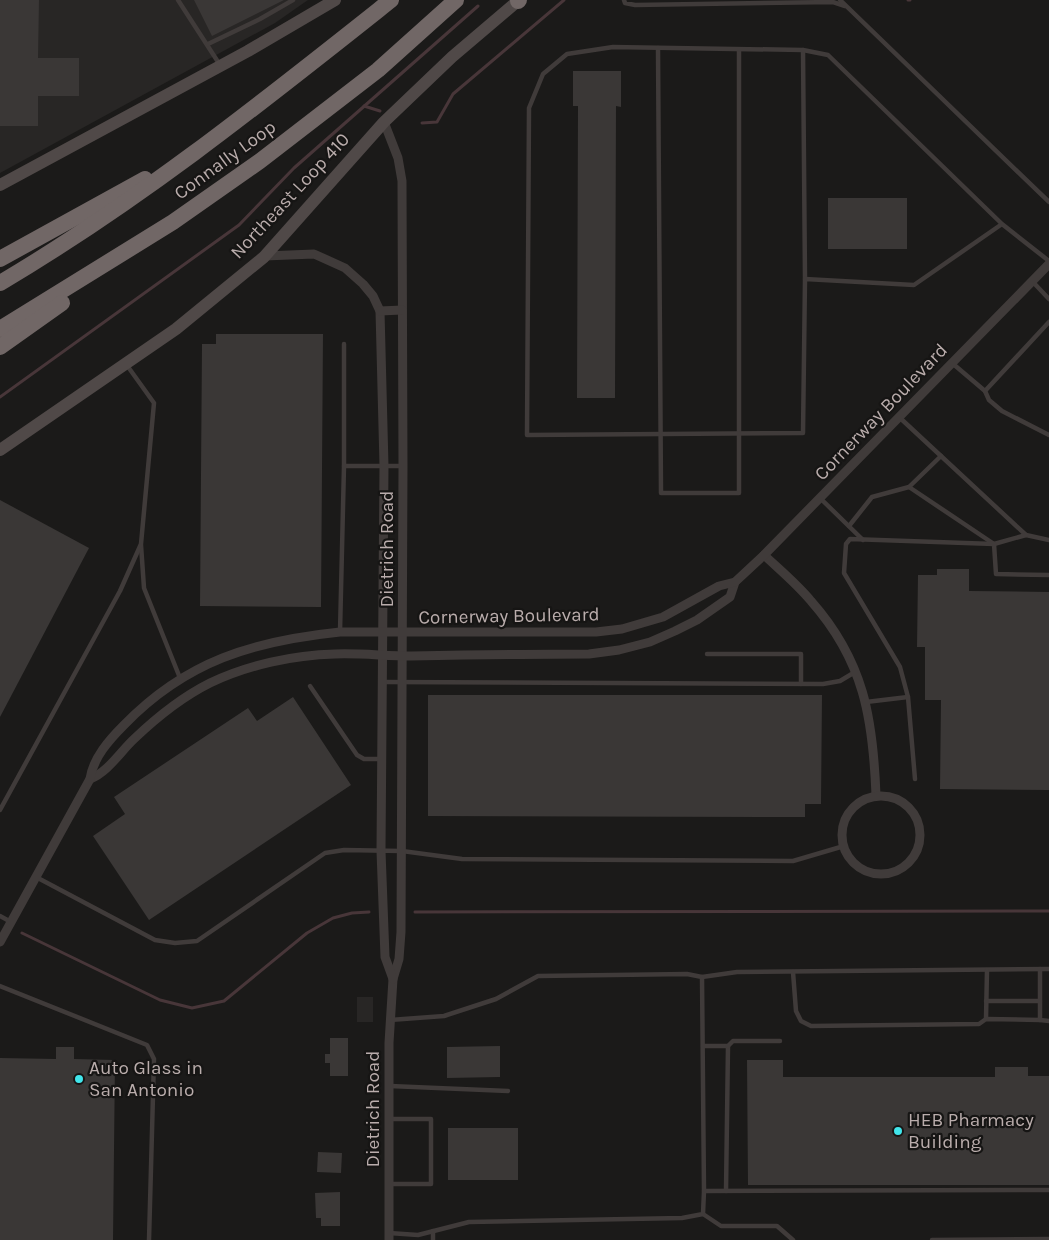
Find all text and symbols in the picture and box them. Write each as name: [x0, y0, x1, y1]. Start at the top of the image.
street label: Connally Loop: [170, 116, 280, 204]
street label: Northeast Loop 410: [226, 128, 354, 264]
street label: Cornerway Boulevard: [810, 339, 952, 485]
street label: Dietrich Road: [376, 490, 398, 608]
street label: Cornerway Boulevard: [418, 603, 600, 629]
street label: Dietrich Road: [362, 1050, 384, 1168]
place label: Auto Glass in San Antonio: [89, 1057, 203, 1101]
marker: Auto Glass in San Antonio: [73, 1073, 85, 1085]
place label: HEB Pharmacy Building: [908, 1109, 1034, 1153]
marker: HEB Pharmacy Building: [892, 1125, 904, 1137]

